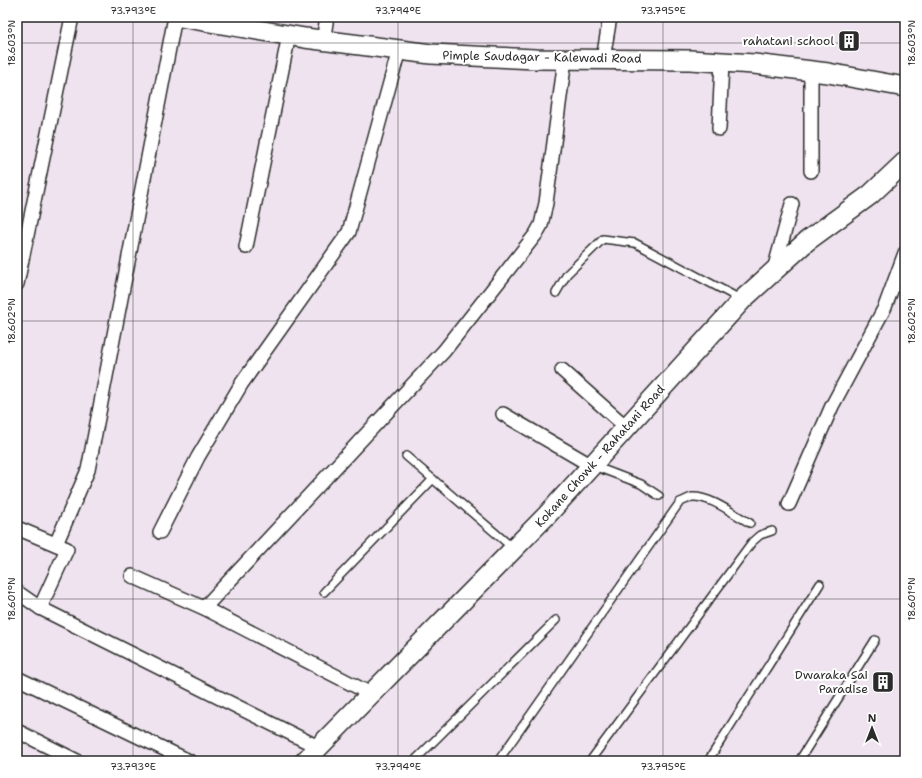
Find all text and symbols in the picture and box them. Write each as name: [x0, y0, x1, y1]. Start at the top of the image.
text: 73.793°E: [110, 4, 156, 17]
text: 73.794°E: [375, 4, 421, 17]
text: 73.795°E: [640, 4, 686, 17]
text: 18.603°N: [5, 20, 18, 66]
text: 18.603°N: [905, 20, 918, 66]
building icon: rahatani school: [836, 28, 862, 54]
place label: rahatani school: [743, 33, 834, 49]
street label: Pimple Saudagar - Kalewadi Road: [442, 47, 642, 67]
text: 18.602°N: [5, 298, 18, 344]
text: 18.602°N: [905, 298, 918, 344]
street label: Kokane Chowk - Rahatani Road: [532, 381, 669, 531]
text: 18.601°N: [5, 577, 18, 621]
text: 18.601°N: [905, 577, 918, 621]
place label: Dwaraka Sai Paradise: [795, 667, 868, 697]
building icon: Dwaraka Sai Paradise: [870, 669, 896, 695]
north arrow: [852, 708, 892, 748]
text: N: [868, 711, 877, 726]
text: 73.793°E: [110, 760, 156, 773]
text: 73.794°E: [375, 760, 421, 773]
text: 73.795°E: [640, 760, 686, 773]

